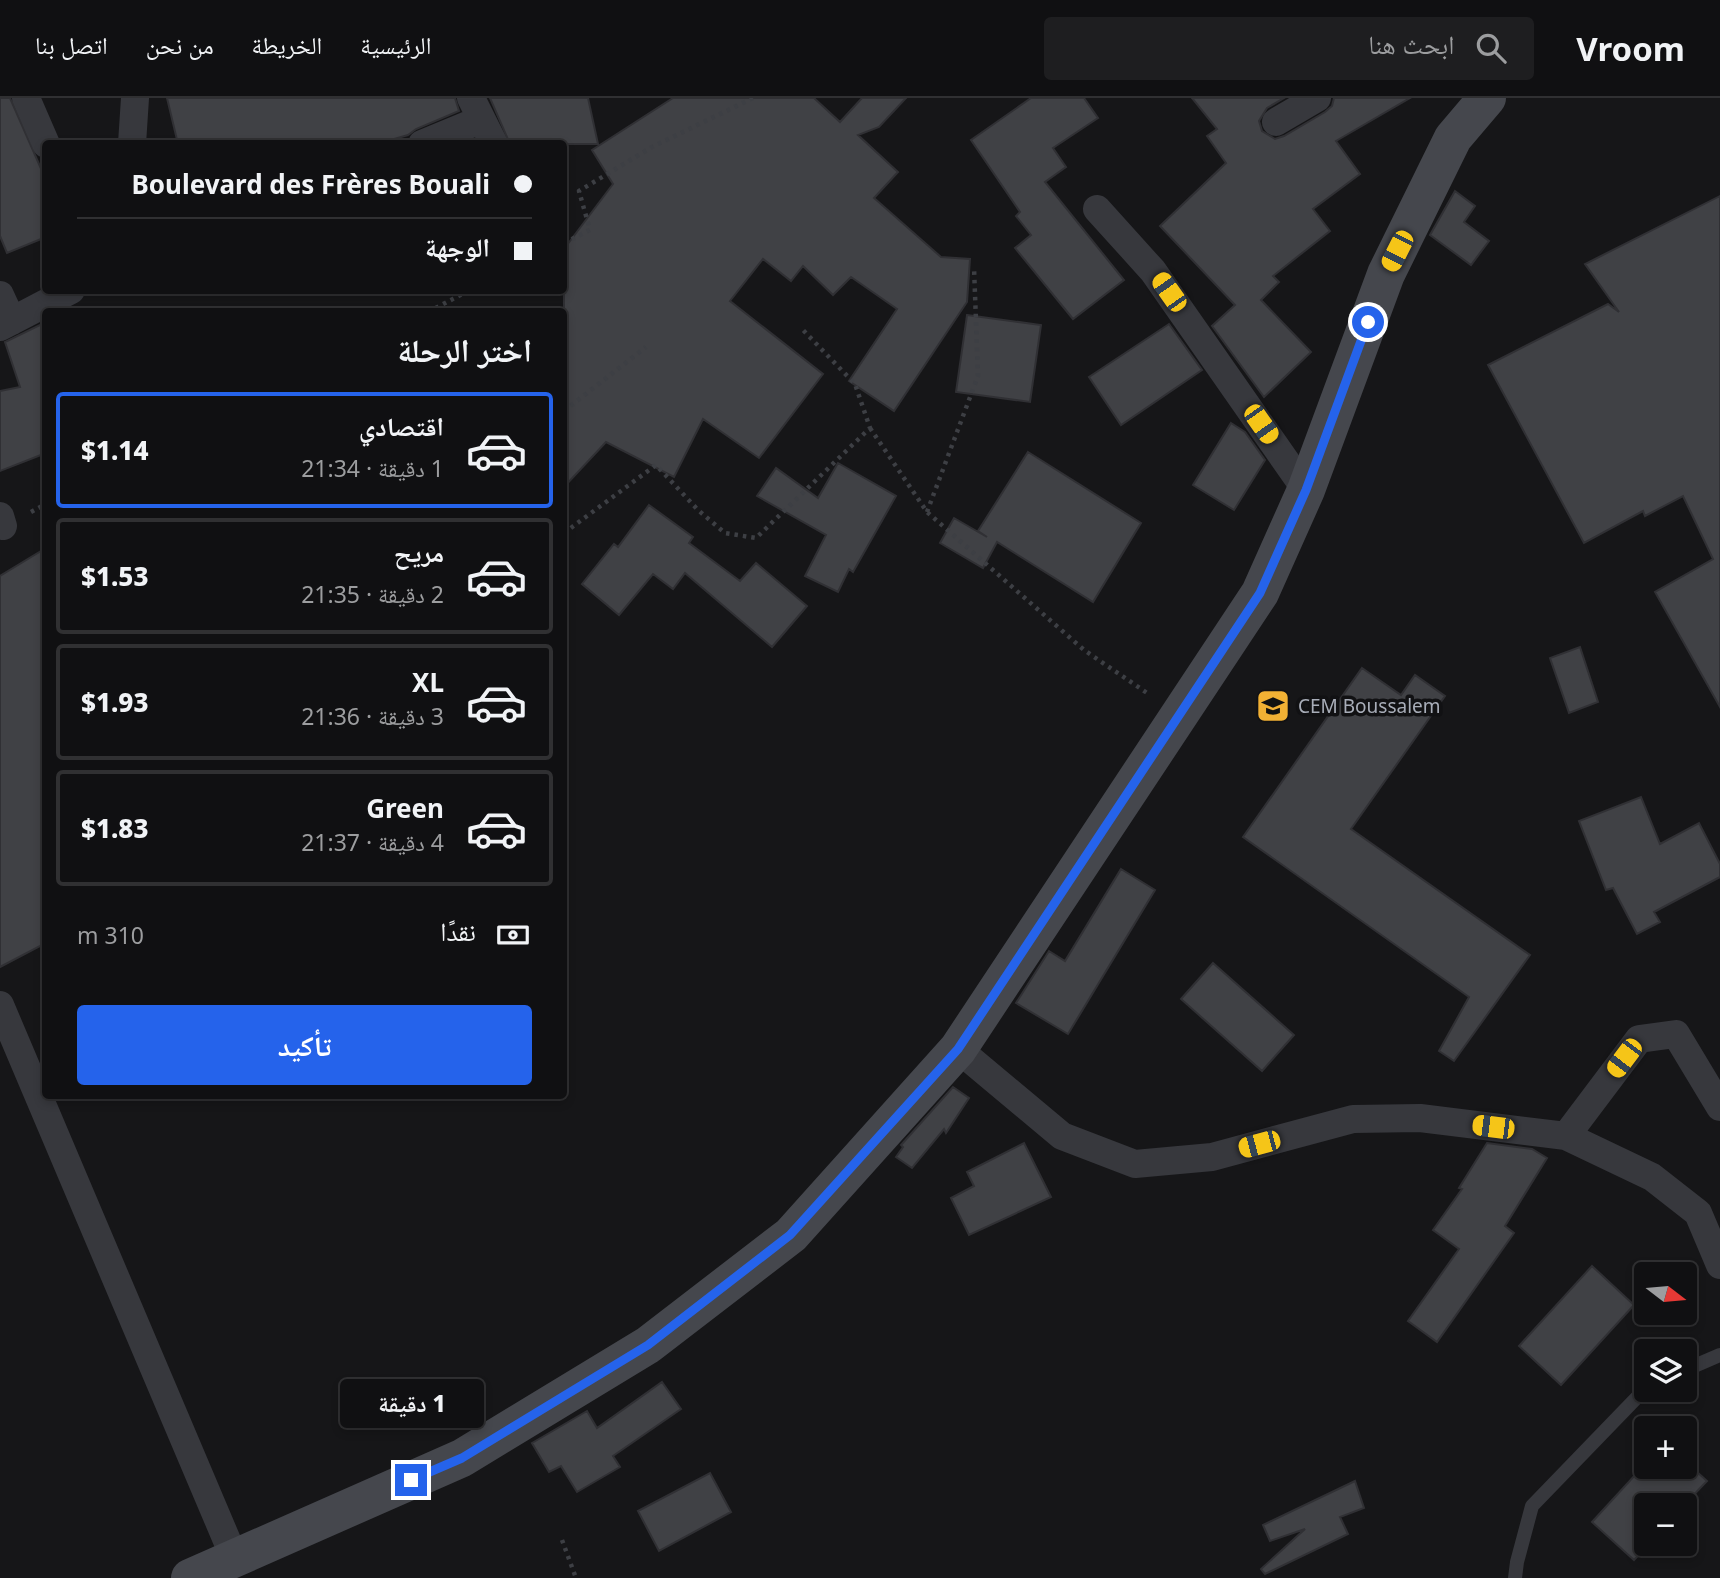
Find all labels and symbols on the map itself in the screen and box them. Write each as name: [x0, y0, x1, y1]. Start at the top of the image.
car: [1379, 228, 1416, 274]
car: [1149, 269, 1190, 315]
route start: [1352, 306, 1384, 338]
car: [1241, 401, 1282, 447]
school or university icon: CEM Boussalem: [1254, 687, 1292, 725]
place label: CEM Boussalem: [1298, 693, 1441, 719]
car: [1603, 1035, 1646, 1081]
car: [1471, 1114, 1516, 1140]
car: [1236, 1128, 1283, 1160]
north arrow: [1634, 1262, 1698, 1325]
callout: 1 دقيقة: [339, 1378, 483, 1428]
route end: [395, 1464, 427, 1496]

